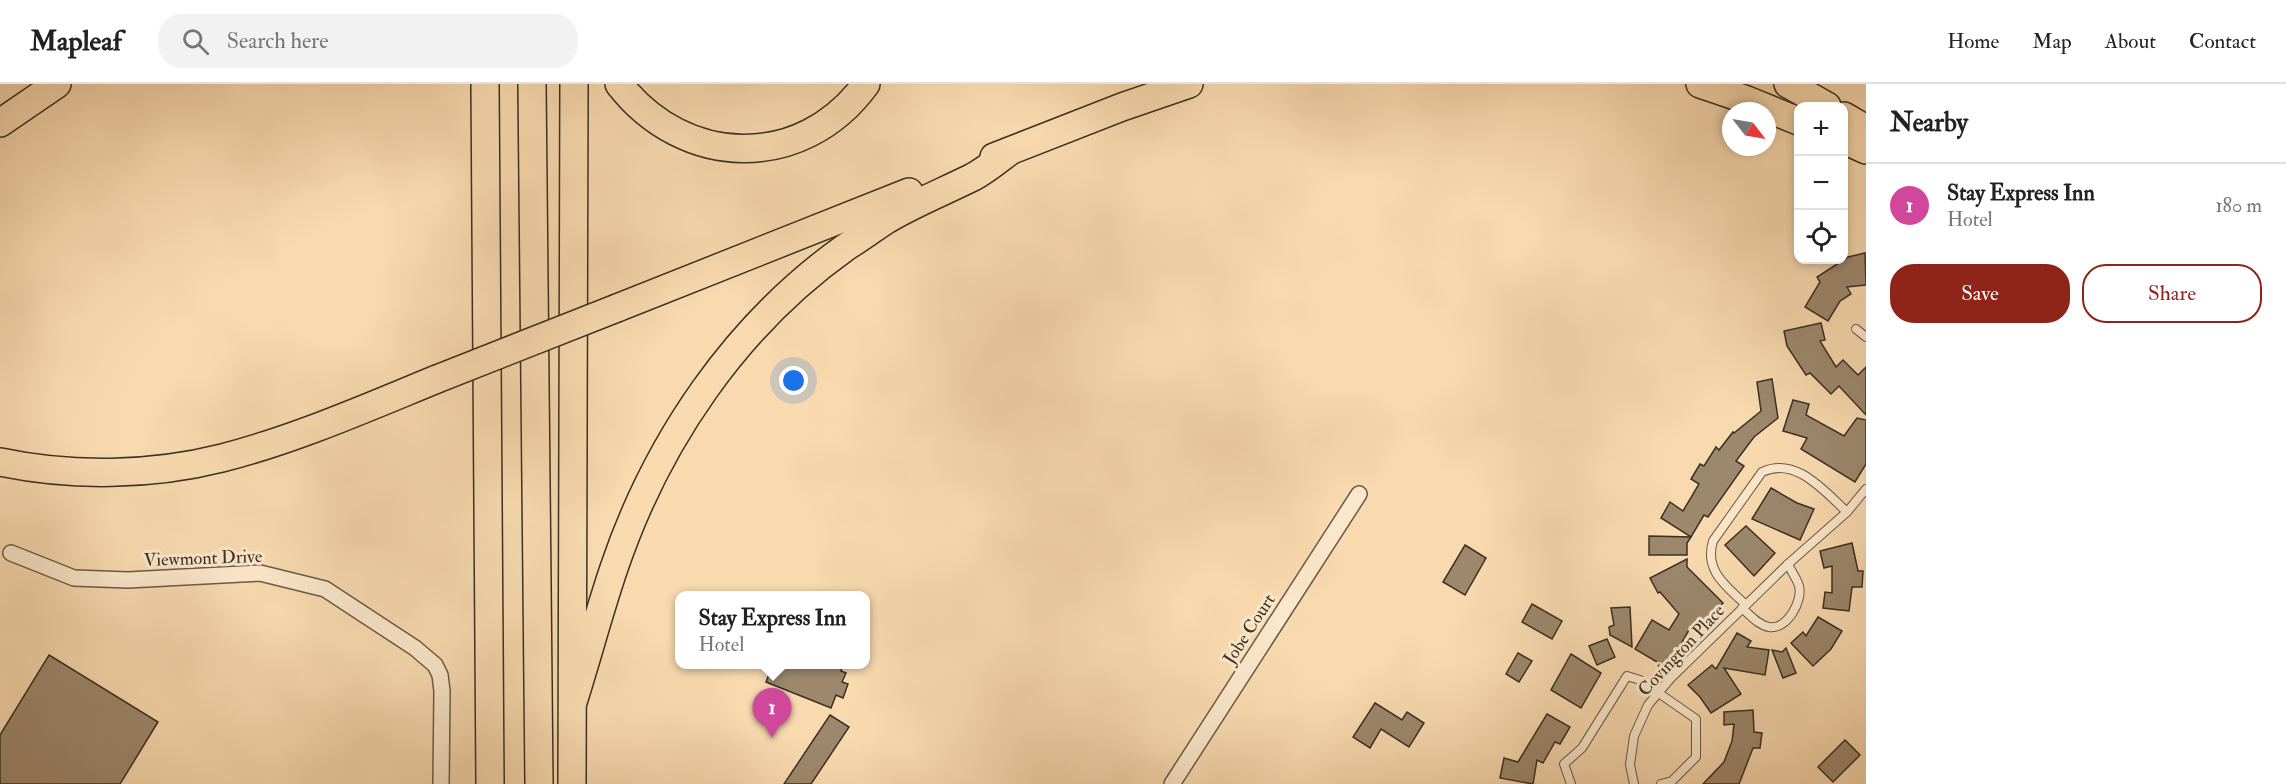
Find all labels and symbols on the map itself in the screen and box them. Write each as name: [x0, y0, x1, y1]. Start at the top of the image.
north arrow: [1722, 102, 1776, 156]
your location: [779, 366, 808, 395]
street label: Viewmont Drive: [143, 545, 263, 572]
street label: Jobe Court: [1218, 590, 1281, 670]
street label: Covington Place: [1633, 599, 1730, 701]
pin: 1: [752, 688, 792, 738]

